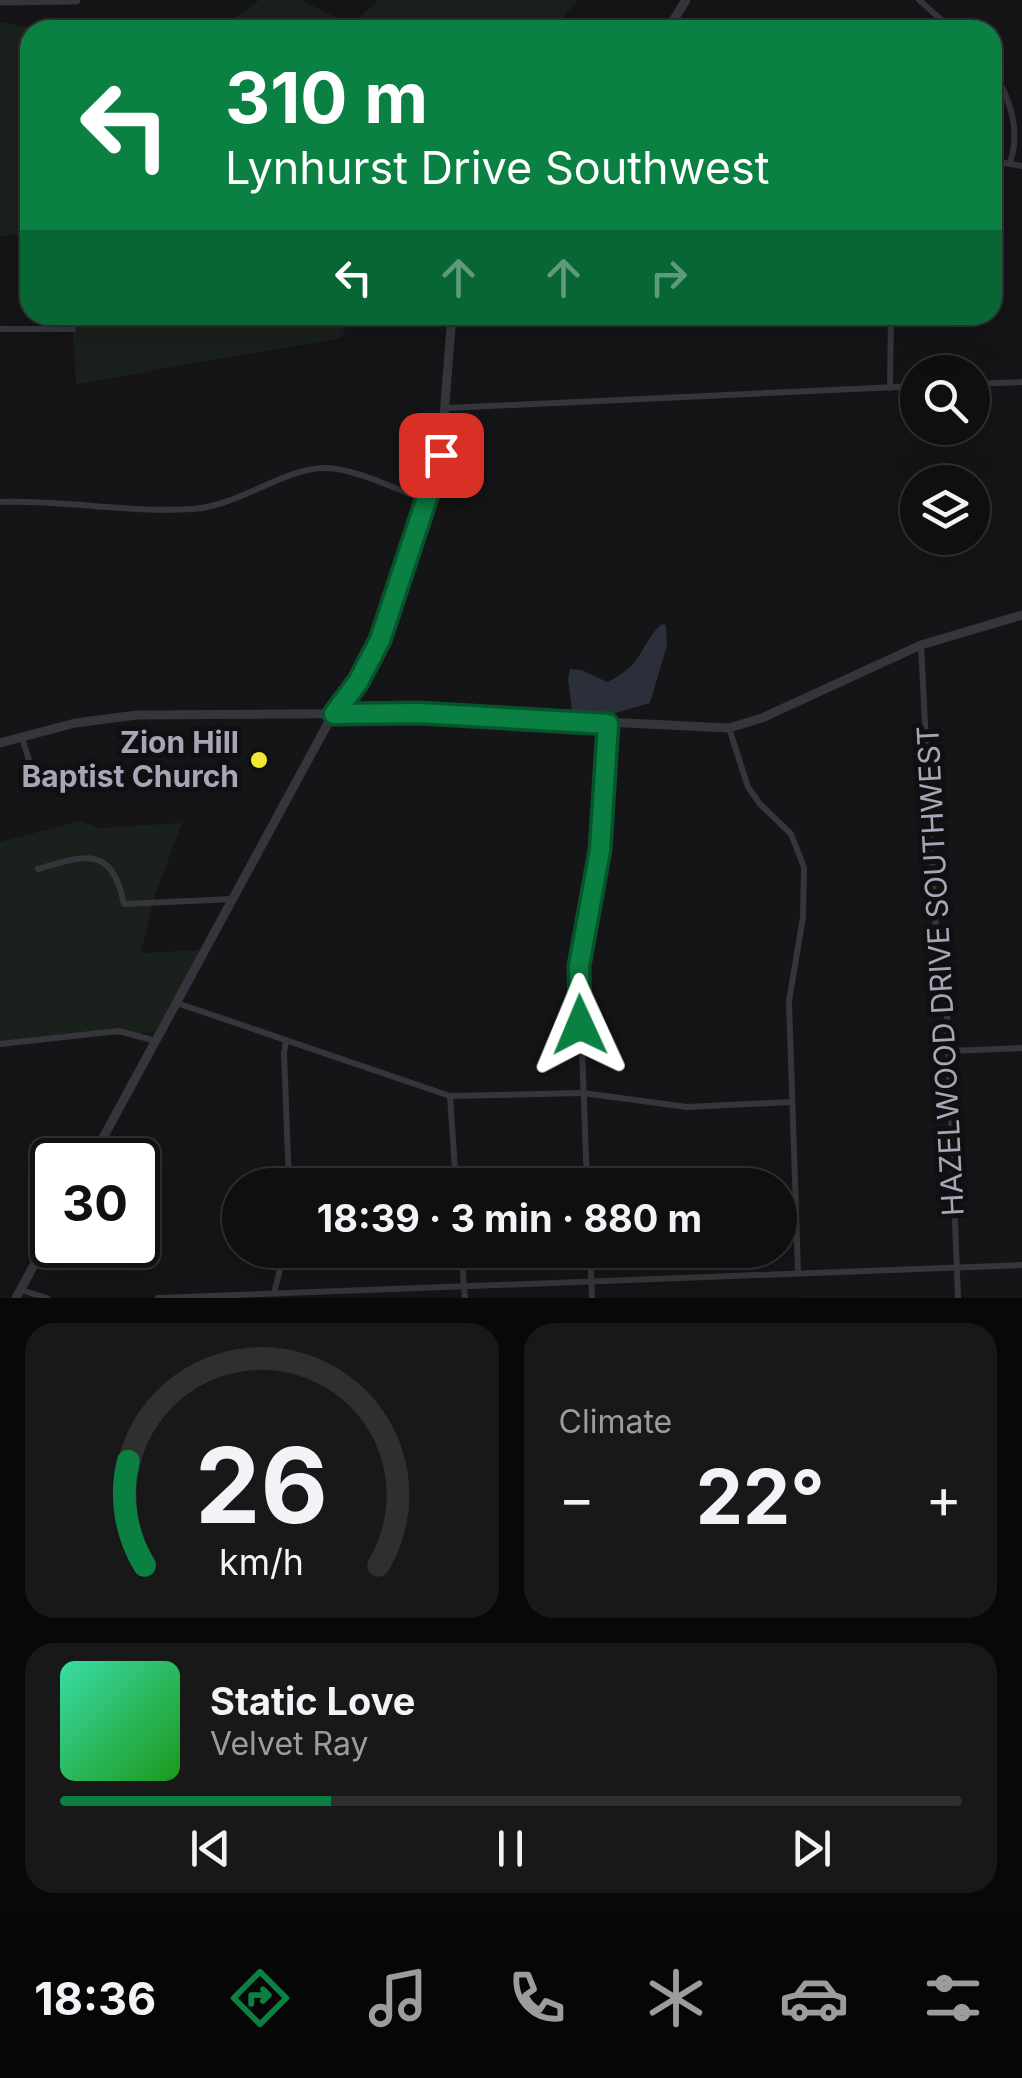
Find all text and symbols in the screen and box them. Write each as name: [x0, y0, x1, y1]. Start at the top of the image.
text: 310 m: [225, 55, 428, 140]
icon: left: [60, 60, 190, 190]
text: Lynhurst Drive Southwest: [225, 140, 769, 195]
icon: left: [326, 250, 381, 305]
icon: ahead: [431, 250, 486, 305]
icon: ahead: [536, 250, 591, 305]
icon: right: [641, 250, 696, 305]
map controls: [900, 355, 990, 555]
button: search: [900, 355, 990, 445]
pin: [399, 413, 484, 498]
icon: arrive: [414, 428, 469, 483]
button: layers: [900, 465, 990, 555]
place label: Zion Hill Baptist Church: [21, 724, 239, 794]
street label: HAZELWOOD DRIVE SOUTHWEST: [909, 725, 971, 1217]
marker: Zion Hill Baptist Church: [248, 749, 270, 771]
position arrow: [528, 973, 632, 1077]
speed limit sign: 30: [30, 1138, 160, 1268]
text: 18:39 · 3 min · 880 m: [317, 1195, 702, 1241]
text: Climate: [559, 1402, 672, 1441]
text: 26: [195, 1422, 328, 1548]
text: 22°: [696, 1451, 825, 1542]
text: −: [559, 1465, 595, 1531]
text: +: [926, 1465, 962, 1531]
text: km/h: [219, 1540, 304, 1584]
text: Static Love: [210, 1678, 415, 1724]
text: Velvet Ray: [210, 1724, 368, 1763]
icon: previous: [183, 1821, 238, 1876]
icon: pause: [483, 1821, 538, 1876]
icon: next: [784, 1821, 839, 1876]
icon: directions: [225, 1963, 295, 2033]
icon: music: [363, 1963, 433, 2033]
icon: phone: [502, 1963, 572, 2033]
icon: climate: [641, 1963, 711, 2033]
icon: car: [779, 1963, 849, 2033]
icon: filters: [918, 1963, 988, 2033]
text: 18:36: [34, 1971, 156, 2026]

